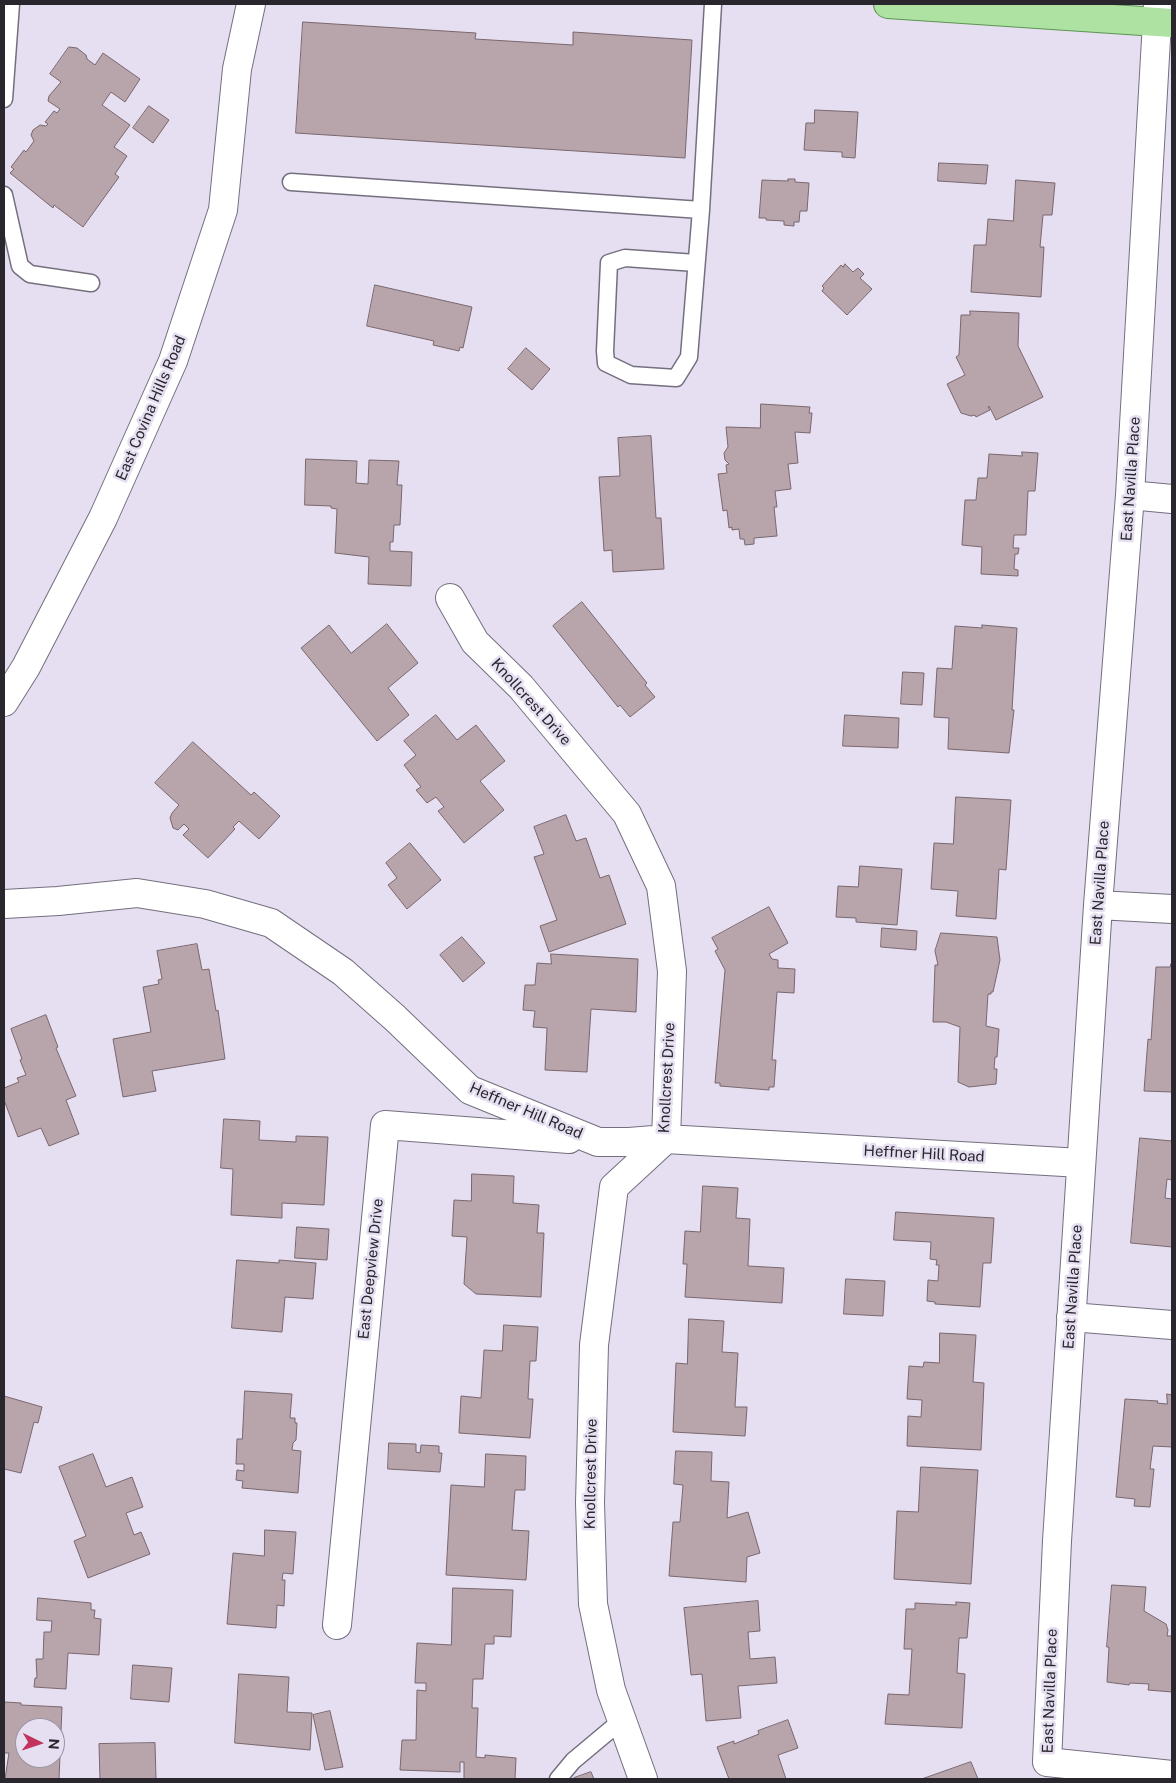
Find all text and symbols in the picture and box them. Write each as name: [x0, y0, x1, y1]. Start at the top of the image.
street label: East Covina Hills Road: [112, 333, 190, 483]
street label: East Navilla Place: [1118, 416, 1144, 542]
street label: Knollcrest Drive: [487, 655, 575, 749]
street label: East Navilla Place: [1087, 820, 1113, 946]
street label: Knollcrest Drive: [655, 1022, 679, 1134]
street label: Heffner Hill Road: [467, 1079, 585, 1143]
street label: Heffner Hill Road: [863, 1142, 985, 1166]
street label: East Deepview Drive: [355, 1198, 387, 1340]
street label: East Navilla Place: [1060, 1224, 1086, 1350]
street label: Knollcrest Drive: [581, 1418, 601, 1530]
street label: East Navilla Place: [1039, 1628, 1061, 1754]
north arrow: [15, 1718, 65, 1768]
text: N: [46, 1738, 62, 1750]

